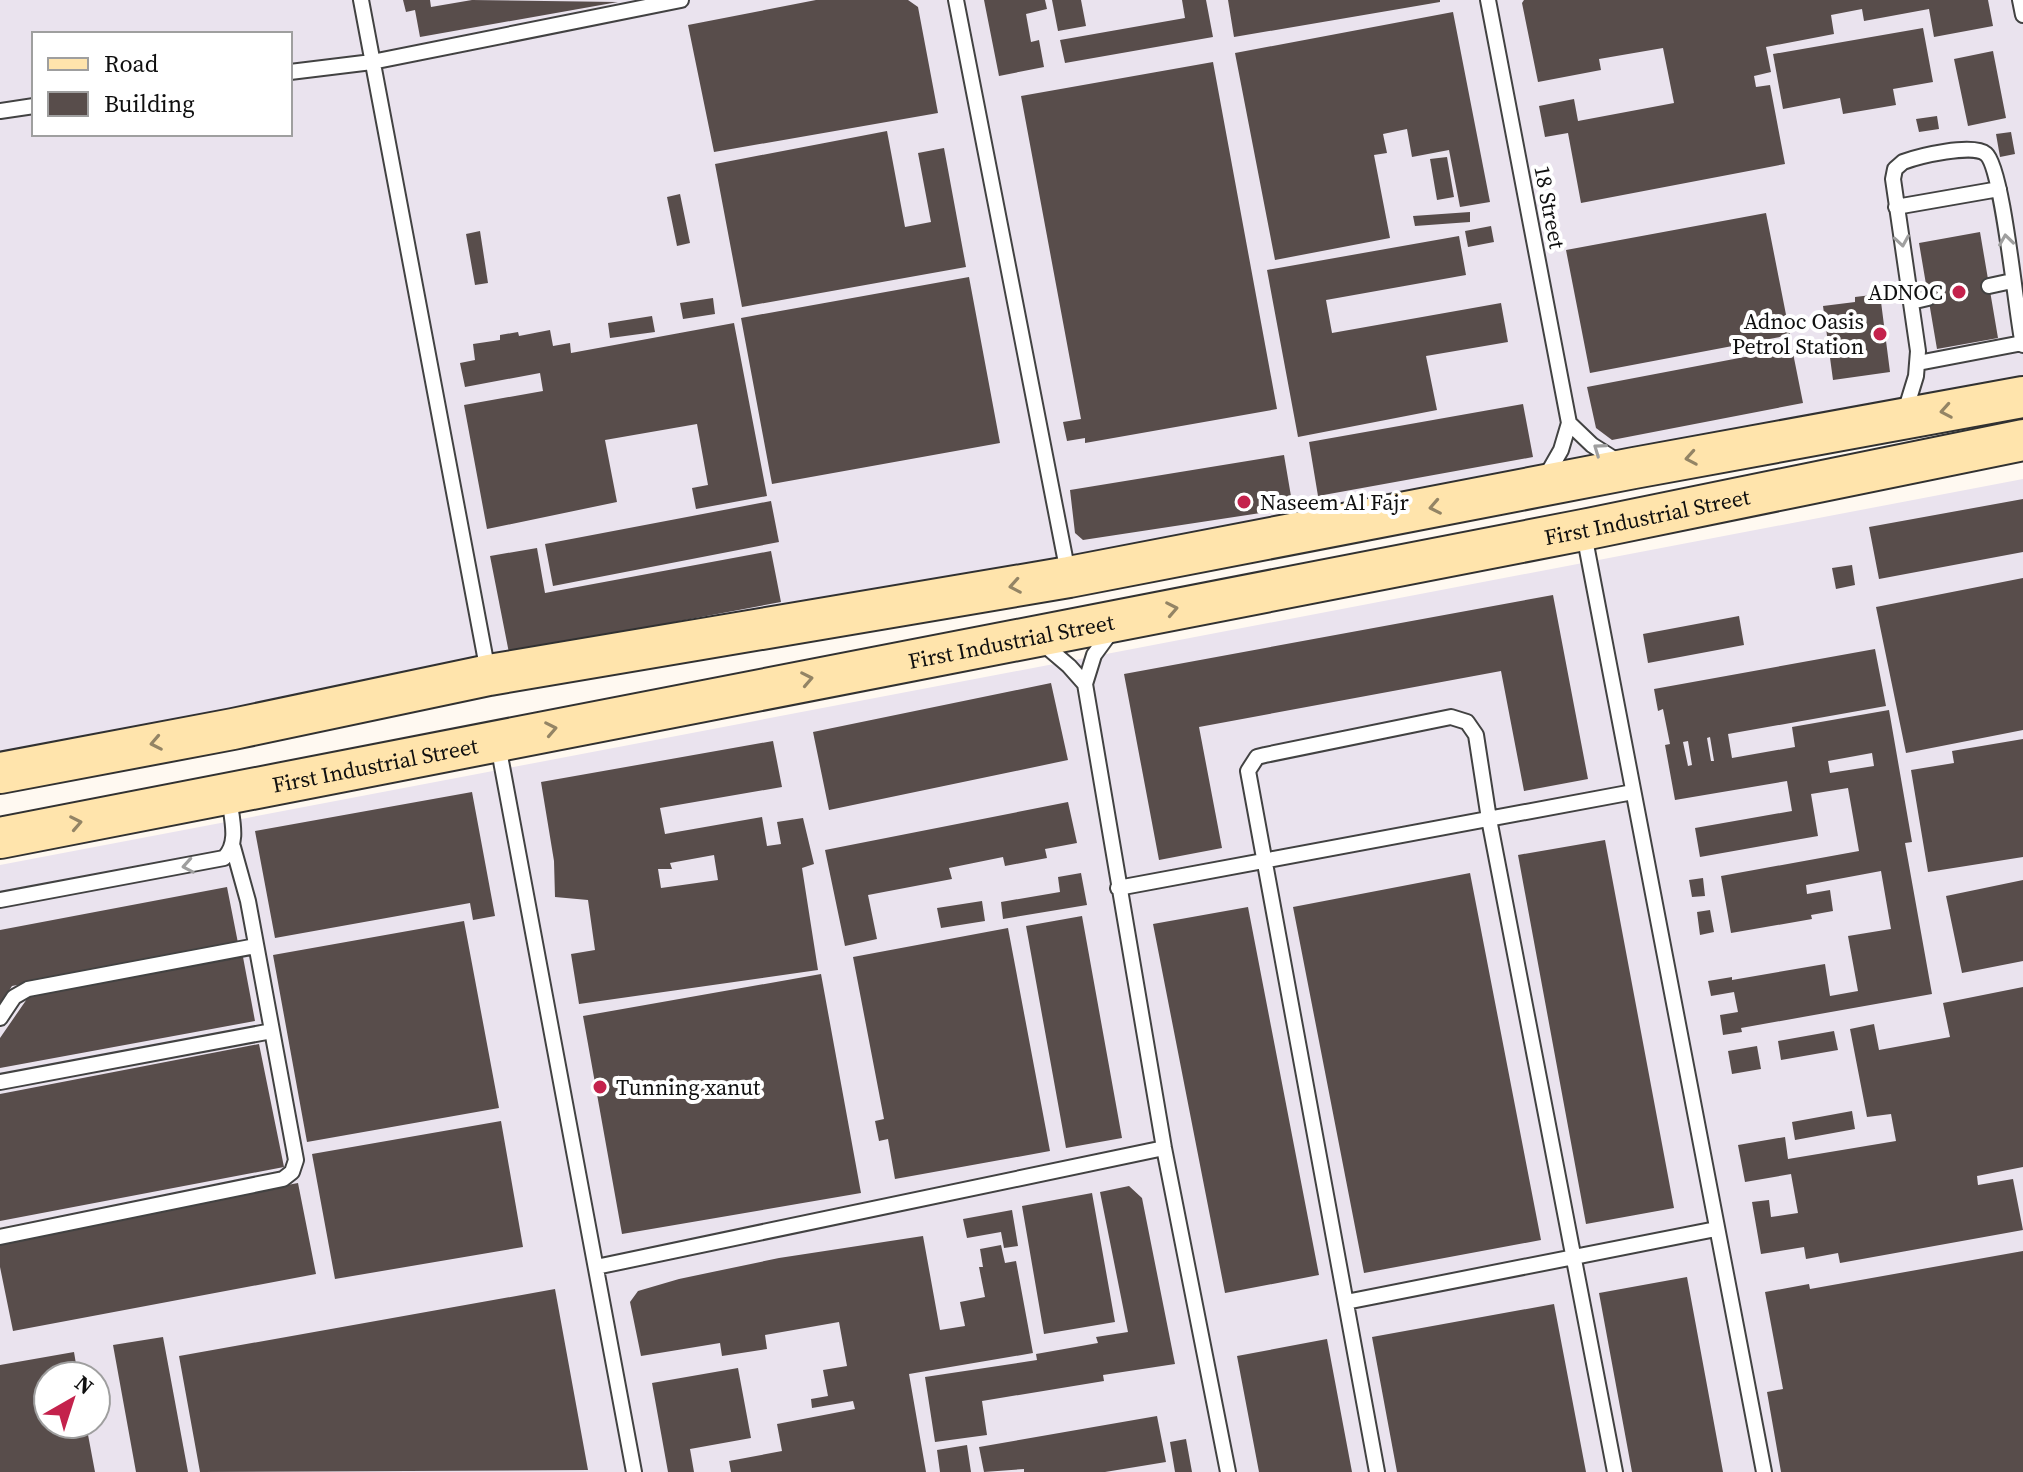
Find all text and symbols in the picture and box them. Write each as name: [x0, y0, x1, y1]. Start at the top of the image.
legend: [32, 32, 292, 136]
text: Road: [104, 47, 159, 80]
text: Building: [104, 87, 195, 120]
street label: 18 Street: [1527, 163, 1573, 252]
one-way arrow: [1998, 233, 2015, 247]
one-way arrow: [1892, 234, 1909, 248]
place label: ADNOC: [1868, 277, 1943, 307]
marker: ADNOC: [1950, 283, 1968, 301]
place label: Adnoc Oasis Petrol Station: [1732, 306, 1864, 361]
marker: Adnoc Oasis Petrol Station: [1871, 325, 1889, 343]
one-way arrow: [1940, 401, 1953, 418]
one-way arrow: [1593, 444, 1607, 459]
one-way arrow: [1684, 448, 1697, 465]
street label: First Industrial Street: [1542, 481, 1753, 552]
place label: Naseem Al Fajr: [1260, 487, 1409, 517]
marker: Naseem Al Fajr: [1235, 493, 1253, 511]
one-way arrow: [1428, 497, 1442, 514]
one-way arrow: [1008, 577, 1022, 594]
one-way arrow: [1165, 601, 1178, 618]
street label: First Industrial Street: [906, 606, 1117, 676]
one-way arrow: [800, 672, 813, 689]
one-way arrow: [544, 721, 558, 738]
street label: First Industrial Street: [270, 730, 481, 800]
one-way arrow: [150, 734, 163, 751]
one-way arrow: [69, 815, 83, 832]
one-way arrow: [181, 857, 195, 874]
place label: Tunning xanut: [616, 1072, 761, 1102]
marker: Tunning xanut: [591, 1078, 609, 1096]
north arrow: [32, 1360, 112, 1440]
text: N: [69, 1368, 100, 1401]

